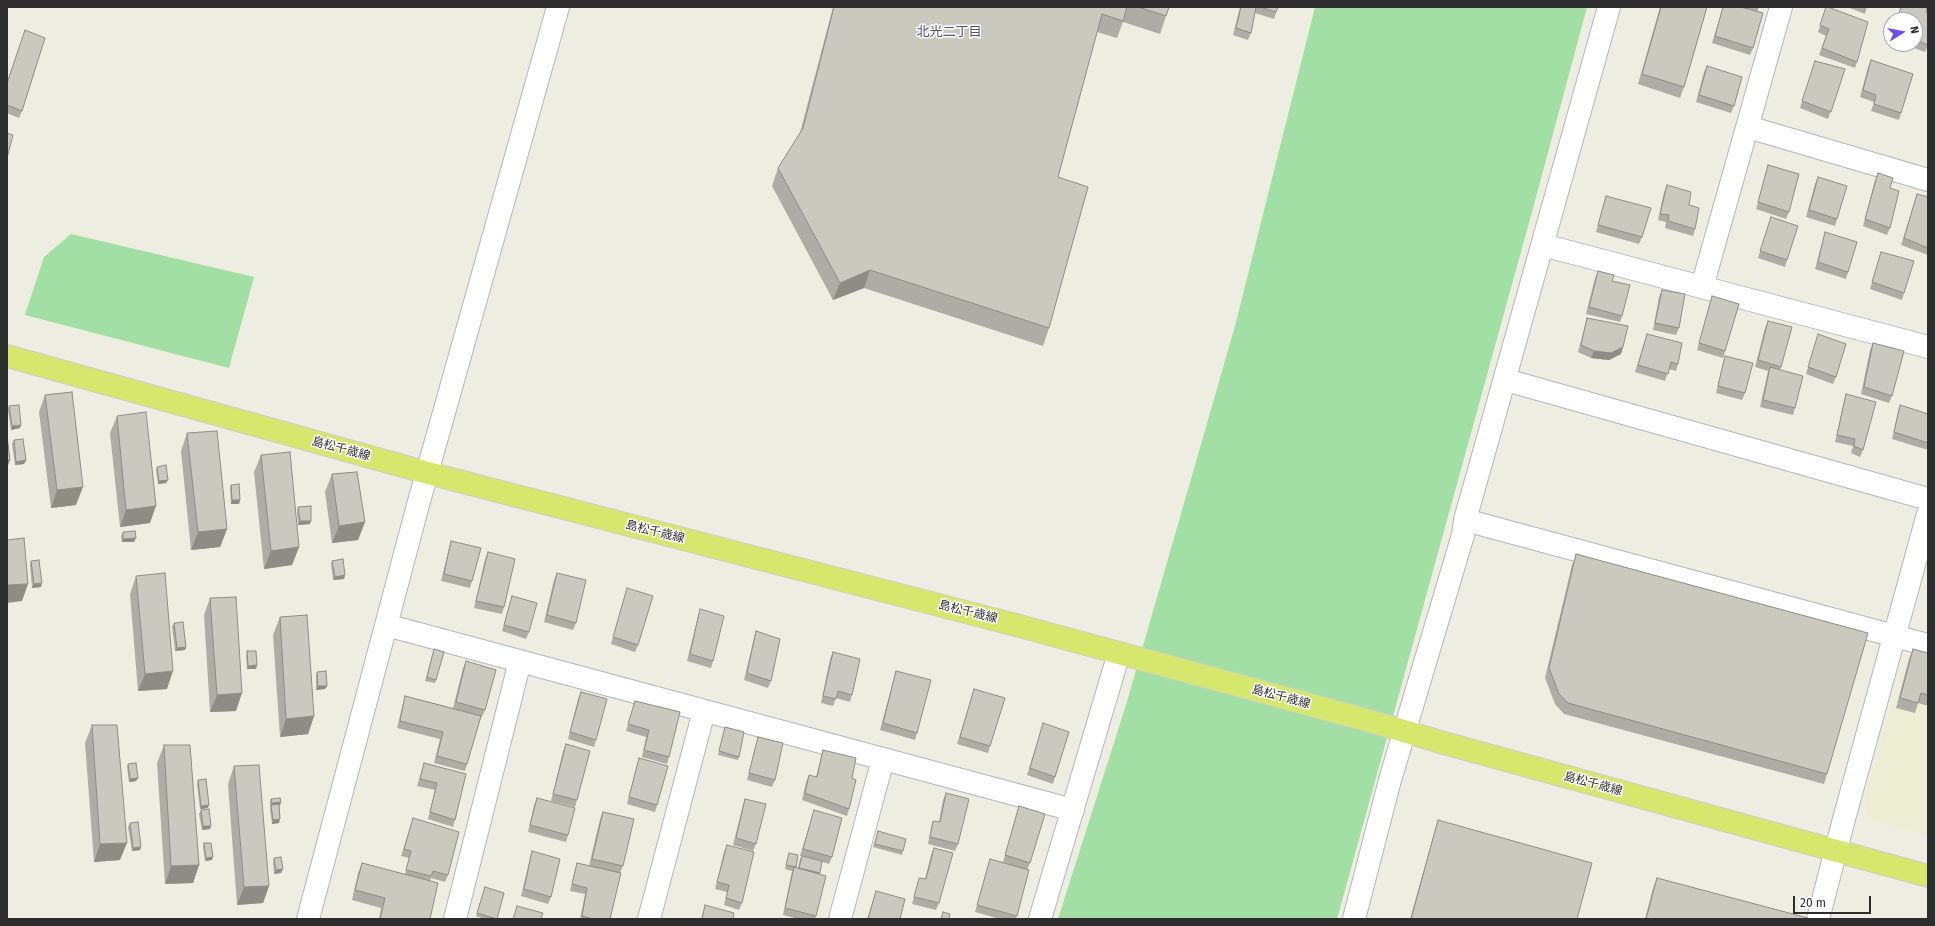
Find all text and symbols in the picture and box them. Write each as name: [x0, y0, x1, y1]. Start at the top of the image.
north arrow: [1883, 12, 1923, 52]
district label: 北光二丁目: [917, 24, 981, 40]
text: N: [1907, 25, 1921, 35]
street label: 島松千歳線: [310, 434, 372, 464]
street label: 島松千歳線: [624, 518, 686, 546]
street label: 島松千歳線: [937, 598, 999, 626]
street label: 島松千歳線: [1250, 682, 1312, 712]
street label: 島松千歳線: [1562, 769, 1624, 799]
scale bar: [1795, 888, 1873, 914]
text: 20 m: [1800, 896, 1826, 910]

